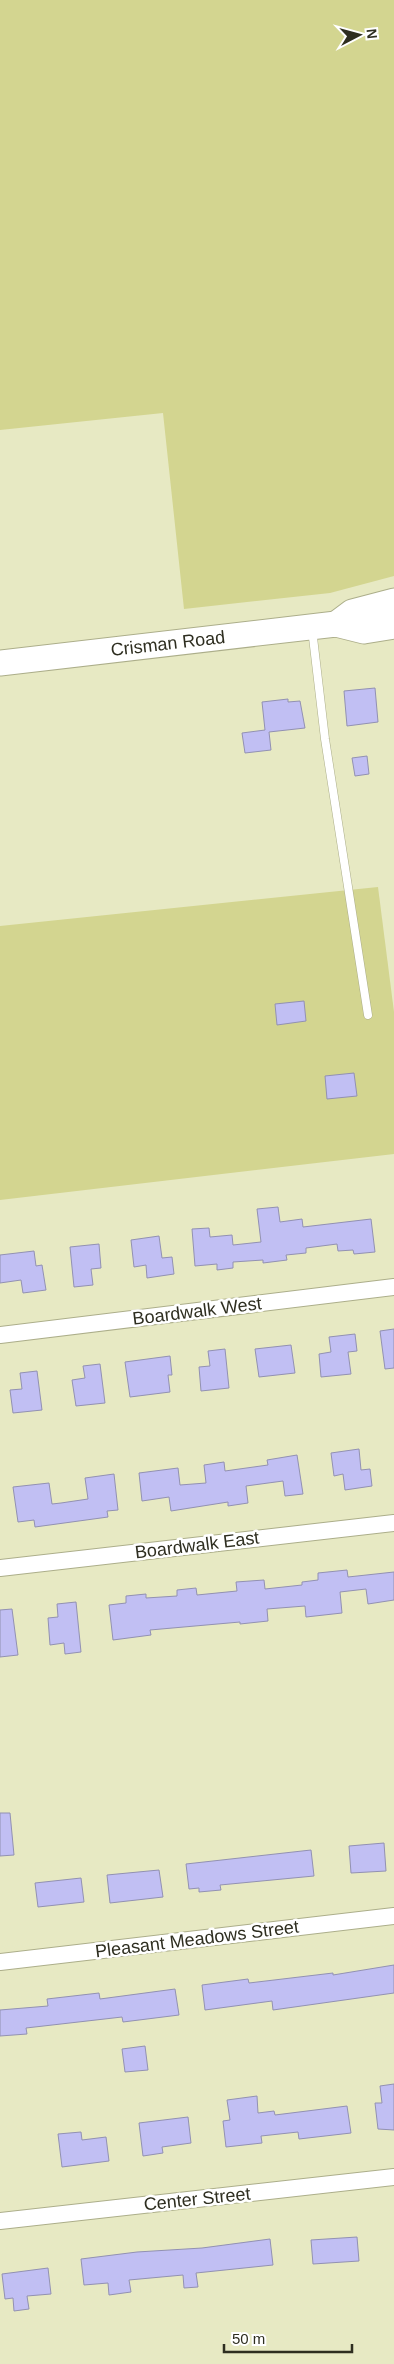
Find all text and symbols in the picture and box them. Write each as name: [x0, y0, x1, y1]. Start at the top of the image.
north arrow: [334, 10, 384, 60]
text: N: [363, 28, 380, 40]
street label: Crisman Road: [110, 627, 226, 660]
street label: Boardwalk West: [131, 1293, 263, 1329]
street label: Boardwalk East: [134, 1527, 260, 1563]
street label: Pleasant Meadows Street: [94, 1917, 300, 1961]
street label: Center Street: [143, 2183, 251, 2215]
scale bar: [224, 2322, 352, 2354]
text: 50 m: [232, 2330, 265, 2347]

